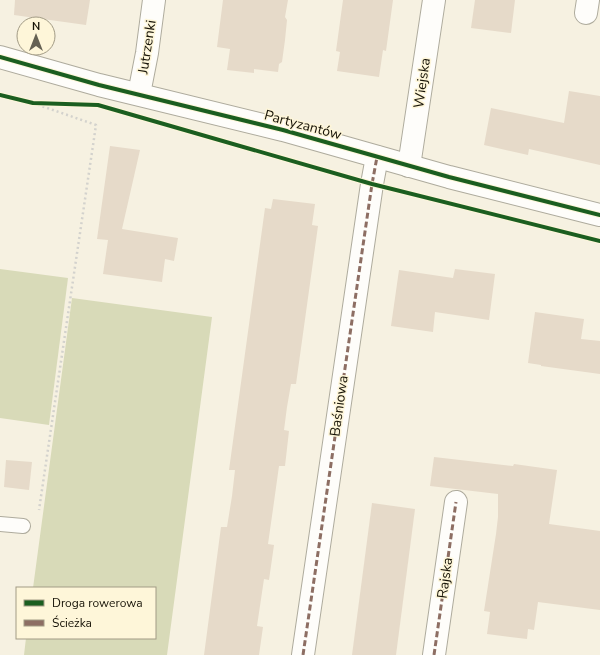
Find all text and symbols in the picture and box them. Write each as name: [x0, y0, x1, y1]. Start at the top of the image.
north arrow: [16, 16, 56, 56]
text: N: [32, 19, 40, 34]
street label: Jutrzenki: [133, 19, 161, 76]
street label: Wiejska: [409, 57, 435, 109]
street label: Partyzantów: [262, 106, 344, 145]
street label: Baśniowa: [325, 374, 353, 438]
street label: Rajska: [433, 556, 457, 600]
legend: [16, 587, 156, 639]
text: Droga rowerowa: [52, 595, 143, 611]
text: Ścieżka: [52, 615, 92, 631]

